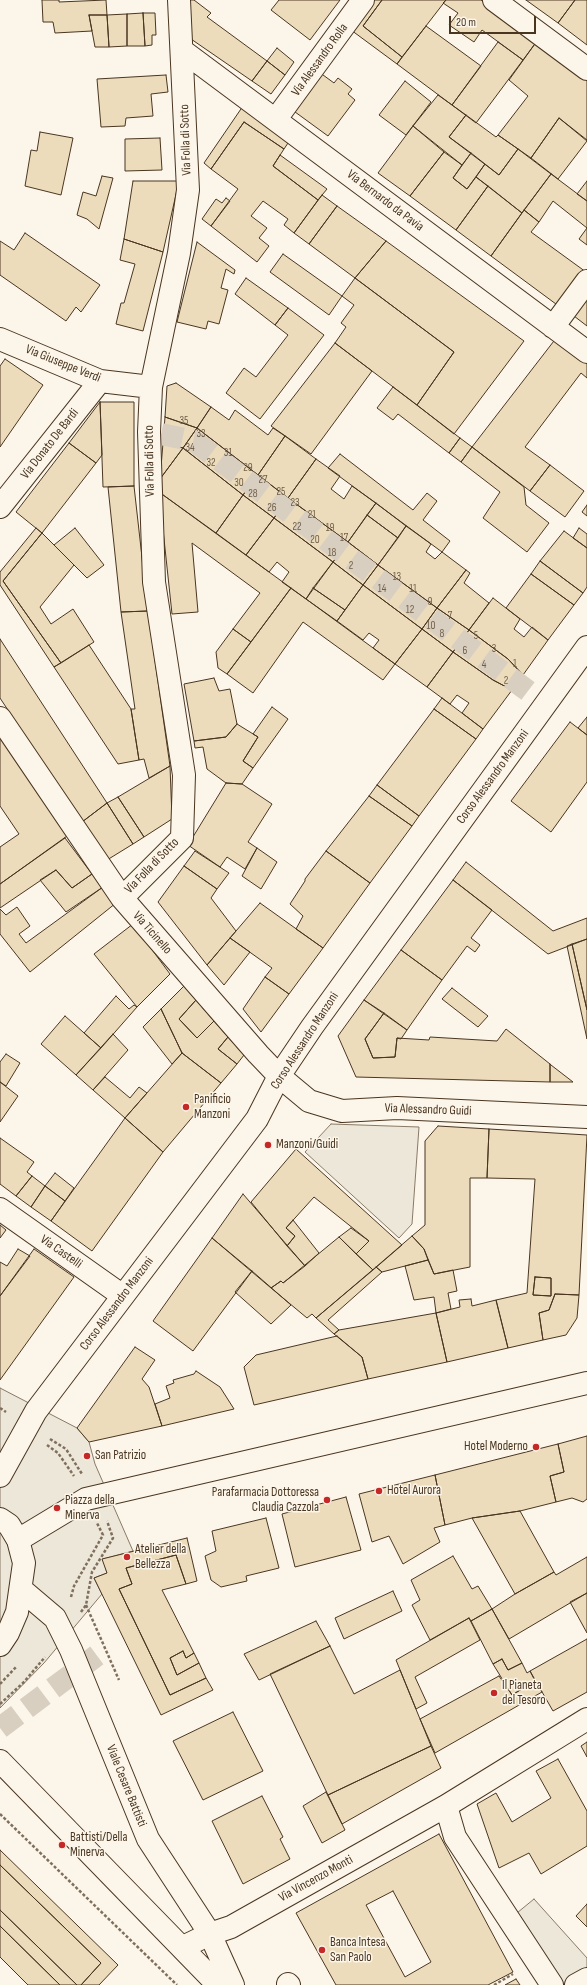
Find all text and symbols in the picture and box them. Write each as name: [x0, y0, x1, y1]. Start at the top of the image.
scale bar: [451, 8, 538, 34]
text: 20 m: [456, 15, 476, 30]
street label: Via Alessandro Rolla: [288, 21, 352, 99]
street label: Via Folla di Sotto: [177, 104, 195, 176]
street label: Via Bernardo da Pavia: [343, 167, 427, 235]
street label: Via Giuseppe Verdi: [23, 342, 103, 386]
street label: Via Donato De Bardi: [18, 406, 82, 482]
house number: 35: [179, 414, 189, 428]
street label: Via Folla di Sotto: [142, 425, 158, 497]
house number: 33: [196, 427, 206, 441]
house number: 34: [185, 441, 195, 455]
house number: 31: [224, 446, 232, 460]
house number: 32: [206, 456, 216, 470]
house number: 29: [243, 461, 253, 475]
house number: 27: [259, 473, 267, 487]
house number: 30: [234, 476, 244, 490]
house number: 25: [277, 485, 285, 499]
house number: 28: [248, 487, 258, 501]
house number: 23: [290, 496, 300, 510]
house number: 26: [267, 501, 277, 515]
house number: 21: [308, 508, 316, 522]
house number: 22: [292, 520, 302, 534]
house number: 19: [326, 521, 334, 535]
house number: 17: [340, 531, 348, 545]
house number: 20: [310, 533, 320, 547]
house number: 18: [328, 546, 336, 560]
house number: 2: [349, 559, 353, 573]
house number: 13: [393, 570, 401, 584]
house number: 14: [378, 582, 386, 596]
house number: 11: [409, 582, 417, 596]
house number: 9: [428, 595, 432, 609]
house number: 12: [406, 603, 414, 617]
house number: 7: [448, 609, 452, 623]
house number: 10: [427, 619, 435, 633]
house number: 8: [440, 627, 444, 641]
house number: 5: [474, 629, 478, 643]
house number: 3: [492, 642, 496, 656]
house number: 6: [463, 644, 467, 658]
house number: 1: [513, 657, 517, 671]
house number: 4: [482, 658, 486, 672]
house number: 2: [504, 674, 508, 688]
street label: Corso Alessandro Manzoni: [454, 727, 532, 827]
street label: Via Folla di Sotto: [122, 835, 182, 897]
street label: Via Ticinello: [129, 908, 175, 958]
street label: Corso Alessandro Manzoni: [268, 989, 342, 1093]
place label: Panificio Manzoni: [194, 1092, 231, 1123]
street label: Via Alessandro Guidi: [384, 1101, 472, 1119]
marker: Panificio Manzoni: [181, 1102, 191, 1112]
place label: Manzoni/Guidi: [276, 1137, 338, 1153]
marker: Manzoni/Guidi: [263, 1140, 273, 1150]
street label: Via Castelli: [37, 1232, 85, 1272]
street label: Corso Alessandro Manzoni: [77, 1254, 157, 1354]
place label: Hotel Moderno: [464, 1439, 528, 1455]
marker: Hotel Moderno: [531, 1442, 541, 1452]
place label: San Patrizio: [95, 1448, 146, 1464]
marker: San Patrizio: [82, 1451, 92, 1461]
place label: Hotel Aurora: [387, 1483, 441, 1499]
place label: Parafarmacia Dottoressa Claudia Cazzola: [212, 1485, 319, 1516]
marker: Hotel Aurora: [374, 1486, 384, 1496]
place label: Piazza della Minerva: [65, 1493, 115, 1524]
marker: Parafarmacia Dottoressa Claudia Cazzola: [322, 1495, 332, 1505]
marker: Piazza della Minerva: [52, 1503, 62, 1513]
place label: Atelier della Bellezza: [135, 1542, 186, 1573]
marker: Atelier della Bellezza: [122, 1552, 132, 1562]
place label: Il Pianeta del Tesoro: [502, 1678, 546, 1709]
marker: Il Pianeta del Tesoro: [489, 1688, 499, 1698]
street label: Viale Cesare Battisti: [102, 1743, 150, 1829]
place label: Battisti/Della Minerva: [70, 1830, 127, 1861]
marker: Battisti/Della Minerva: [57, 1840, 67, 1850]
street label: Via Vincenzo Monti: [276, 1852, 356, 1906]
place label: Banca Intesa San Paolo: [330, 1935, 385, 1966]
marker: Banca Intesa San Paolo: [317, 1945, 327, 1955]

